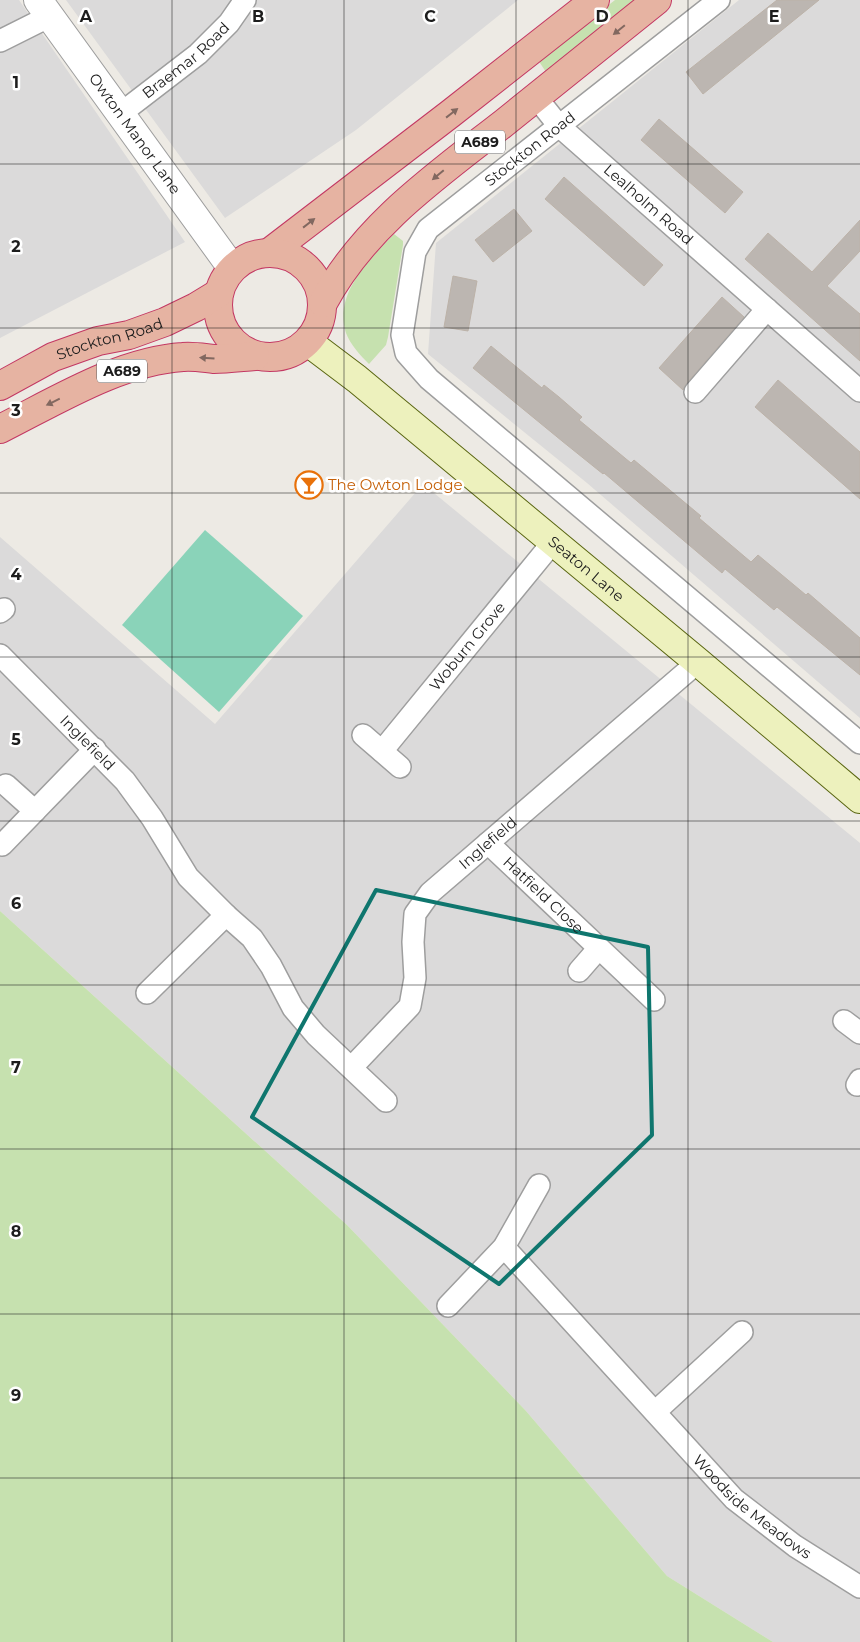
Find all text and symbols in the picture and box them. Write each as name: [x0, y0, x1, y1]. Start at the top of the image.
text: A: [79, 7, 93, 26]
text: B: [252, 7, 264, 26]
text: C: [424, 7, 436, 26]
text: D: [595, 7, 609, 26]
text: E: [769, 7, 779, 26]
street label: Braemar Road: [138, 18, 233, 102]
one-way arrow: [613, 25, 626, 36]
street label: Owton Manor Lane: [85, 69, 185, 198]
text: 1: [13, 73, 19, 92]
street label: Stockton Road: [480, 107, 579, 190]
one-way arrow: [445, 108, 459, 118]
road number: A689: [455, 130, 505, 154]
street label: Lealholm Road: [600, 160, 697, 249]
one-way arrow: [431, 170, 444, 181]
one-way arrow: [302, 217, 315, 228]
text: 2: [11, 237, 21, 256]
street label: Stockton Road: [54, 314, 165, 364]
one-way arrow: [198, 354, 214, 362]
road number: A689: [97, 360, 147, 382]
one-way arrow: [46, 398, 60, 406]
text: 3: [10, 401, 21, 420]
bar icon: The Owton Lodge: [294, 470, 324, 500]
place label: The Owton Lodge: [328, 475, 463, 494]
street label: Seaton Lane: [544, 532, 628, 606]
text: 4: [10, 565, 22, 584]
street label: Woburn Grove: [425, 598, 509, 694]
street label: Inglefield: [56, 711, 119, 774]
text: 5: [11, 730, 21, 749]
street label: Inglefield: [455, 813, 520, 873]
street label: Hatfield Close: [499, 852, 588, 937]
text: 6: [11, 894, 21, 913]
text: 7: [11, 1058, 21, 1077]
text: 8: [11, 1222, 21, 1241]
text: 9: [11, 1386, 21, 1405]
street label: Woodside Meadows: [689, 1450, 815, 1563]

